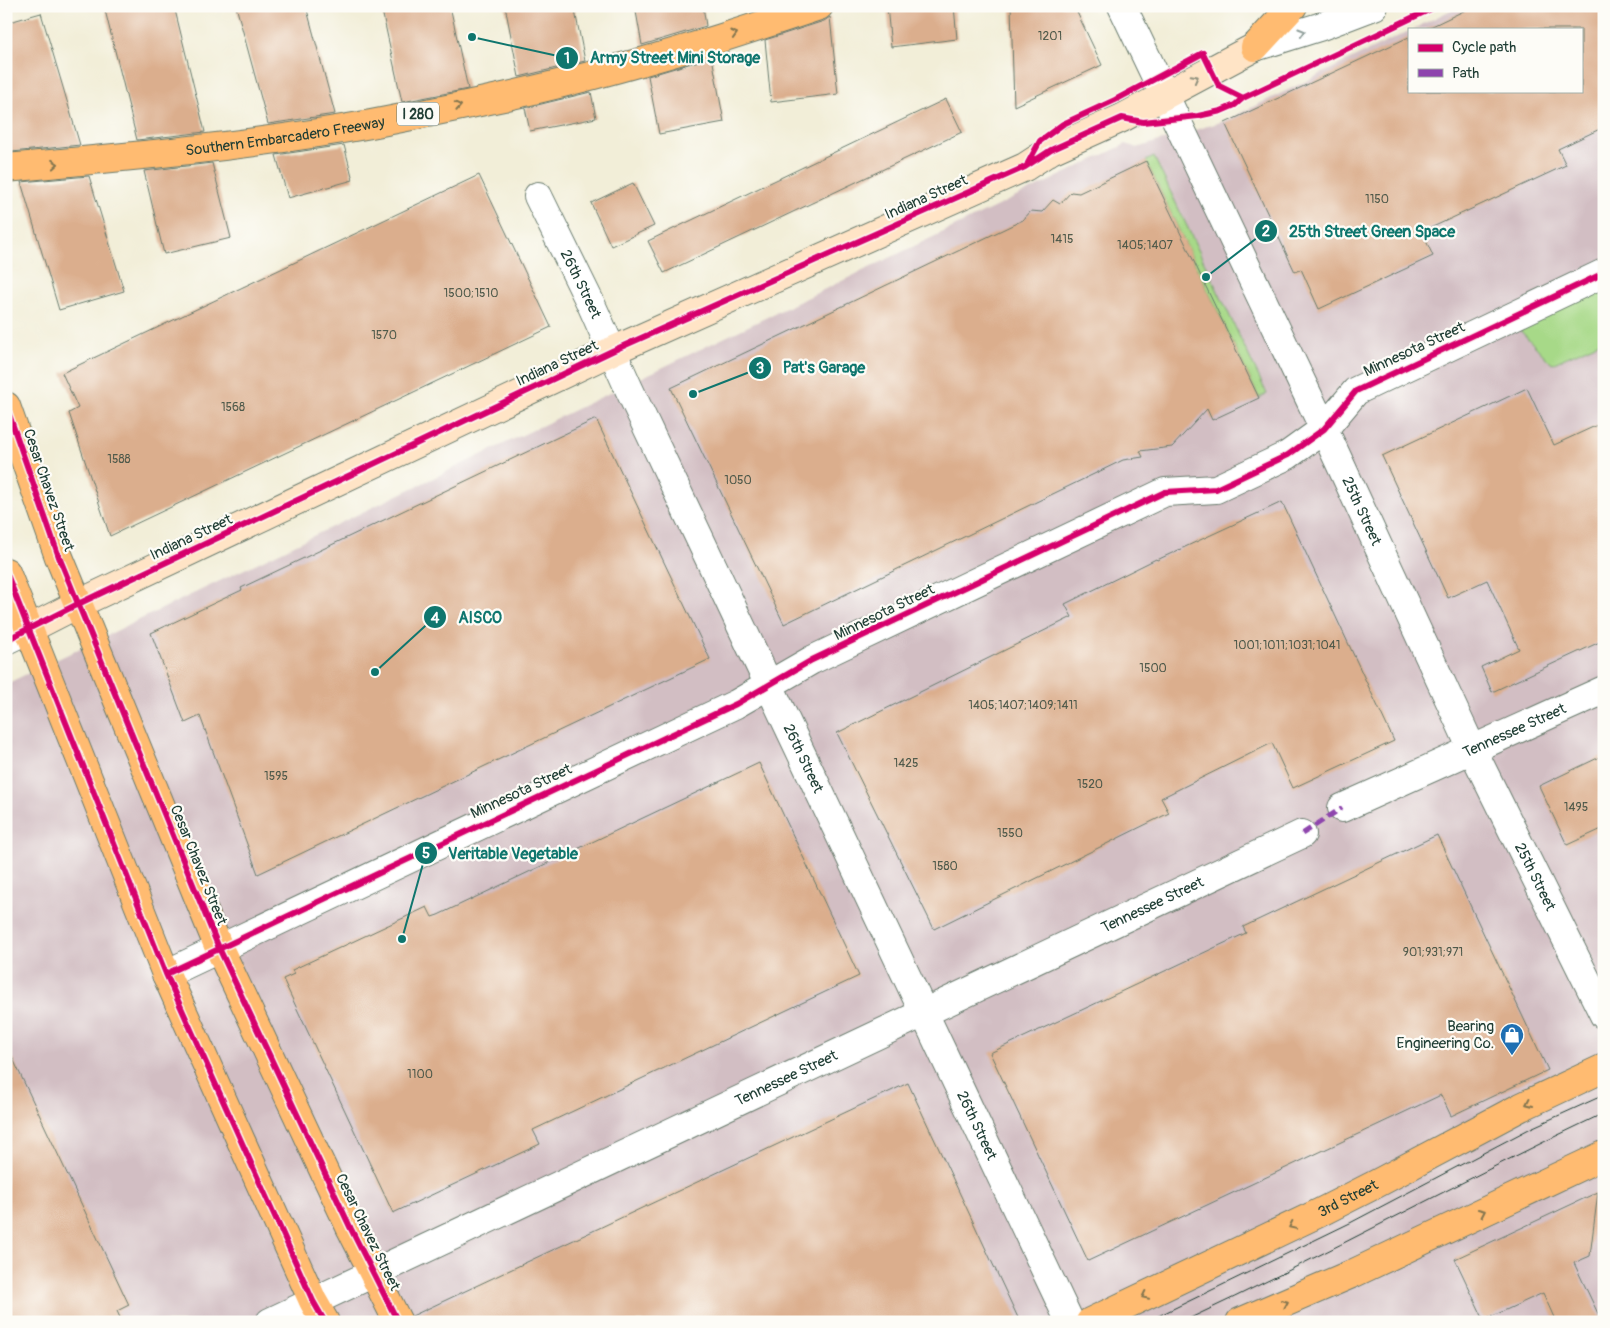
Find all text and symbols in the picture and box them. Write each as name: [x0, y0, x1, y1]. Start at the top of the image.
one-way arrow: [1297, 28, 1305, 38]
legend: [1408, 28, 1582, 92]
house number: 1201: [1038, 29, 1062, 44]
one-way arrow: [729, 30, 737, 40]
text: Cycle path: [1452, 38, 1516, 57]
callout: Army Street Mini Storage: [555, 42, 770, 73]
text: Army Street Mini Storage: [590, 48, 761, 68]
text: 1: [564, 49, 570, 68]
text: Path: [1452, 64, 1479, 83]
one-way arrow: [1190, 74, 1199, 84]
road number: I 280: [397, 102, 439, 126]
one-way arrow: [454, 102, 462, 112]
street label: Southern Embarcadero Freeway: [185, 112, 387, 160]
one-way arrow: [51, 158, 59, 169]
street label: Indiana Street: [882, 170, 971, 224]
house number: 1150: [1365, 192, 1389, 207]
callout: 25th Street Green Space: [1254, 216, 1465, 247]
text: 2: [1262, 222, 1270, 241]
text: 25th Street Green Space: [1289, 222, 1456, 242]
house number: 1415: [1051, 232, 1073, 247]
house number: 1405;1407: [1117, 238, 1174, 253]
street label: 26th Street: [556, 247, 606, 322]
house number: 1500;1510: [443, 286, 499, 301]
street label: Minnesota Street: [1361, 317, 1469, 381]
house number: 1570: [371, 328, 397, 343]
street label: Indiana Street: [513, 336, 602, 391]
callout: Pat's Garage: [748, 352, 876, 383]
text: Pat's Garage: [783, 358, 866, 378]
text: 3: [756, 359, 764, 378]
house number: 1568: [221, 400, 245, 415]
street label: Cesar Chavez Street: [19, 427, 79, 555]
house number: 1588: [107, 452, 131, 467]
house number: 1050: [724, 473, 752, 488]
street label: 25th Street: [1337, 474, 1386, 549]
street label: Indiana Street: [147, 510, 236, 565]
street label: Minnesota Street: [831, 580, 938, 645]
callout: AISCO: [423, 602, 511, 633]
text: AISCO: [458, 608, 502, 628]
text: 4: [431, 609, 440, 628]
house number: 1001;1011;1031;1041: [1234, 638, 1340, 653]
house number: 1500: [1139, 661, 1167, 676]
house number: 1405;1407;1409;1411: [968, 698, 1078, 713]
street label: Tennessee Street: [1460, 699, 1570, 762]
street label: 26th Street: [779, 721, 828, 797]
house number: 1425: [894, 756, 918, 771]
street label: Minnesota Street: [468, 759, 576, 823]
house number: 1595: [264, 769, 288, 784]
house number: 1520: [1077, 777, 1103, 792]
house number: 1495: [1564, 800, 1588, 815]
street label: Cesar Chavez Street: [166, 802, 232, 929]
house number: 1550: [997, 826, 1023, 841]
callout: Veritable Vegetable: [413, 838, 588, 869]
street label: 25th Street: [1510, 840, 1560, 915]
text: 5: [422, 844, 430, 863]
text: Veritable Vegetable: [448, 844, 579, 864]
house number: 1580: [932, 859, 958, 874]
street label: Tennessee Street: [1098, 872, 1208, 938]
house number: 901;931;971: [1403, 945, 1463, 960]
place label: Bearing Engineering Co.: [1397, 1017, 1494, 1053]
shop icon: Bearing Engineering Co.: [1499, 1022, 1525, 1056]
street label: Tennessee Street: [732, 1046, 842, 1111]
house number: 1100: [407, 1067, 433, 1082]
street label: 26th Street: [952, 1088, 1002, 1164]
one-way arrow: [1526, 1097, 1535, 1107]
street label: Cesar Chavez Street: [331, 1170, 405, 1295]
street label: 3rd Street: [1315, 1175, 1382, 1222]
one-way arrow: [1477, 1208, 1486, 1218]
one-way arrow: [1288, 1219, 1297, 1230]
one-way arrow: [1141, 1289, 1150, 1300]
one-way arrow: [1280, 1299, 1289, 1309]

